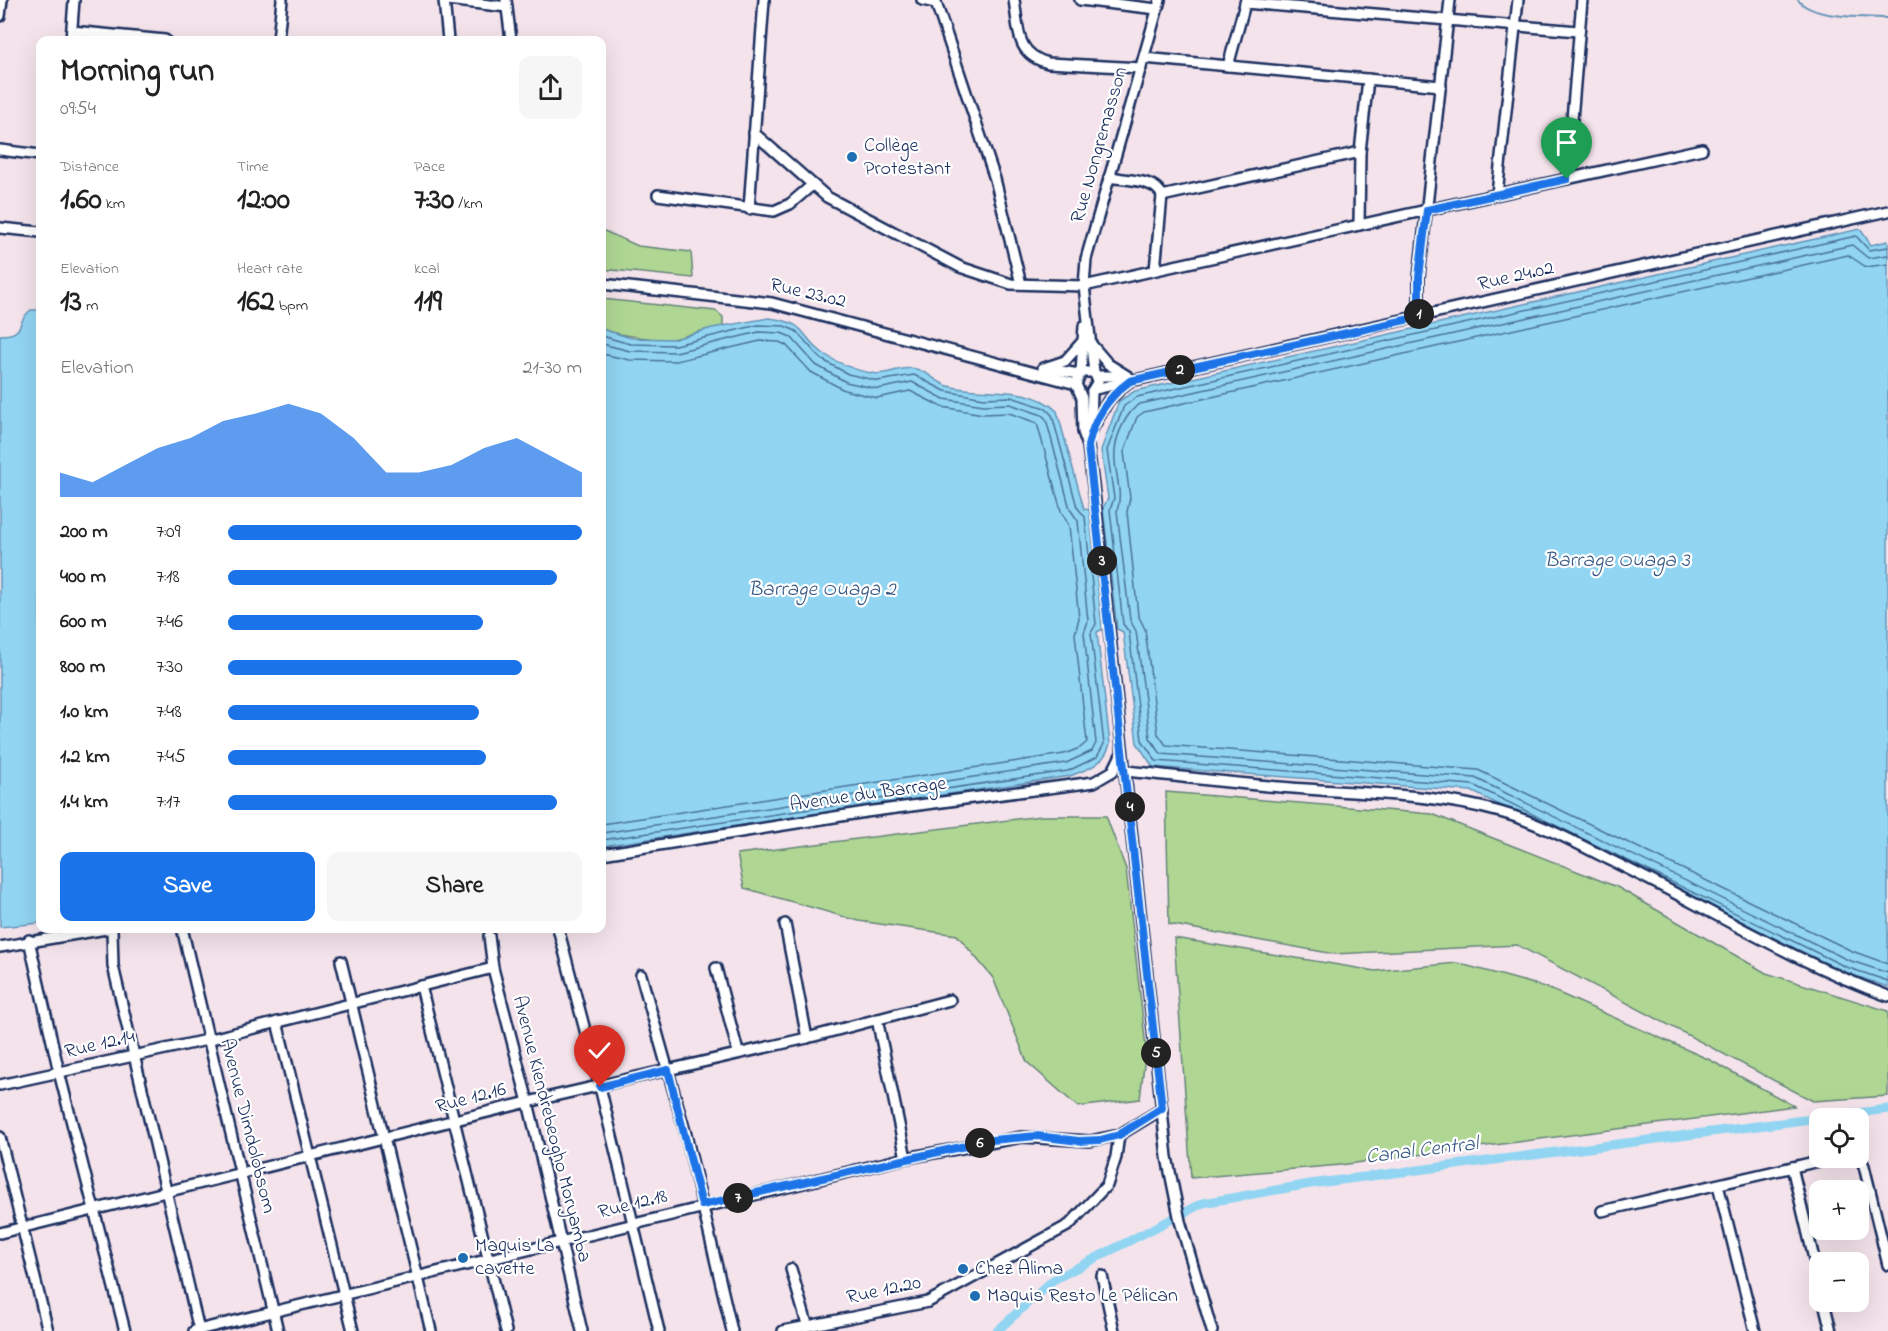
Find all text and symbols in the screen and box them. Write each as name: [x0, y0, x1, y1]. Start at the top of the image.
text: Morning run: [60, 48, 214, 96]
button: share: [519, 56, 582, 119]
street label: Rue Nongremasson: [1064, 63, 1137, 227]
text: 09:54: [60, 95, 96, 124]
pin: [1541, 117, 1592, 179]
icon: arrive: [1550, 126, 1583, 159]
place label: Collège Protestant: [864, 132, 951, 184]
marker: Collège Protestant: [845, 150, 859, 164]
text: Distance: [60, 155, 119, 179]
text: Time: [237, 155, 269, 179]
text: Pace: [414, 155, 445, 179]
text: 1.60: [60, 179, 102, 223]
text: 12:00: [237, 179, 290, 223]
text: 7:30: [414, 179, 454, 223]
text: km: [102, 192, 125, 216]
text: /km: [454, 192, 483, 216]
street label: Rue 24.02: [1475, 254, 1557, 300]
text: Elevation: [60, 257, 119, 281]
text: Heart rate: [237, 257, 303, 281]
text: kcal: [414, 257, 439, 281]
street label: Rue 23.02: [767, 271, 849, 317]
text: 13: [60, 281, 82, 325]
text: 162: [237, 281, 275, 325]
text: 119: [414, 281, 442, 325]
text: m: [82, 294, 98, 318]
text: bpm: [275, 294, 308, 318]
pin: 1: [1404, 299, 1434, 329]
text: 1: [1416, 302, 1422, 326]
text: Elevation: [60, 354, 134, 383]
text: 21–30 m: [523, 354, 582, 383]
pin: 2: [1165, 355, 1195, 385]
text: 2: [1176, 358, 1184, 382]
text: 200 m: [60, 518, 108, 547]
text: 7:09: [156, 518, 181, 547]
pin: 3: [1087, 546, 1117, 576]
water label: Barrage Ouaga 3: [1544, 546, 1691, 577]
text: 3: [1099, 549, 1105, 573]
text: 400 m: [60, 563, 106, 592]
text: 7:18: [156, 563, 180, 592]
water label: Barrage Ouaga 2: [748, 575, 897, 606]
text: 600 m: [60, 608, 107, 637]
text: 7:46: [156, 608, 183, 637]
text: 800 m: [60, 653, 105, 682]
text: 7:30: [156, 653, 183, 682]
text: 1.0 km: [60, 698, 108, 727]
text: 7:48: [156, 698, 182, 727]
text: 1.2 km: [60, 743, 110, 772]
text: 7:45: [156, 743, 186, 772]
street label: Avenue du Barrage: [788, 770, 948, 821]
text: 1.4 km: [60, 788, 108, 817]
text: 7:17: [156, 788, 181, 817]
pin: 4: [1115, 792, 1145, 822]
text: 4: [1127, 795, 1133, 819]
button: Save: [60, 852, 315, 921]
button: Share: [327, 852, 582, 921]
street label: Avenue Kiendrebeogho Moryamba: [503, 993, 598, 1266]
street label: Rue 12.14: [62, 1023, 138, 1067]
pin: [574, 1025, 625, 1087]
icon: check: [583, 1034, 616, 1067]
street label: Avenue Dimdolobsom: [211, 1035, 283, 1217]
pin: 5: [1141, 1038, 1171, 1068]
text: 5: [1151, 1041, 1161, 1065]
street label: Rue 12.16: [432, 1076, 510, 1122]
map controls: [1809, 1108, 1869, 1312]
button: locate: [1809, 1108, 1869, 1168]
pin: 6: [965, 1128, 995, 1158]
water label: Canal Central: [1364, 1129, 1482, 1173]
text: 6: [976, 1131, 984, 1155]
button: +: [1809, 1180, 1869, 1240]
street label: Rue 12.18: [595, 1182, 671, 1228]
pin: 7: [723, 1183, 753, 1213]
text: 7: [735, 1186, 741, 1210]
place label: Maquis La cavette: [475, 1232, 555, 1284]
marker: Maquis La cavette: [456, 1251, 470, 1265]
button: −: [1809, 1252, 1869, 1312]
place label: Chez Alima: [975, 1255, 1063, 1284]
marker: Chez Alima: [956, 1262, 970, 1276]
street label: Rue 12.20: [844, 1269, 924, 1313]
place label: Maquis Resto Le Pélican: [987, 1282, 1178, 1311]
marker: Maquis Resto Le Pélican: [968, 1289, 982, 1303]

